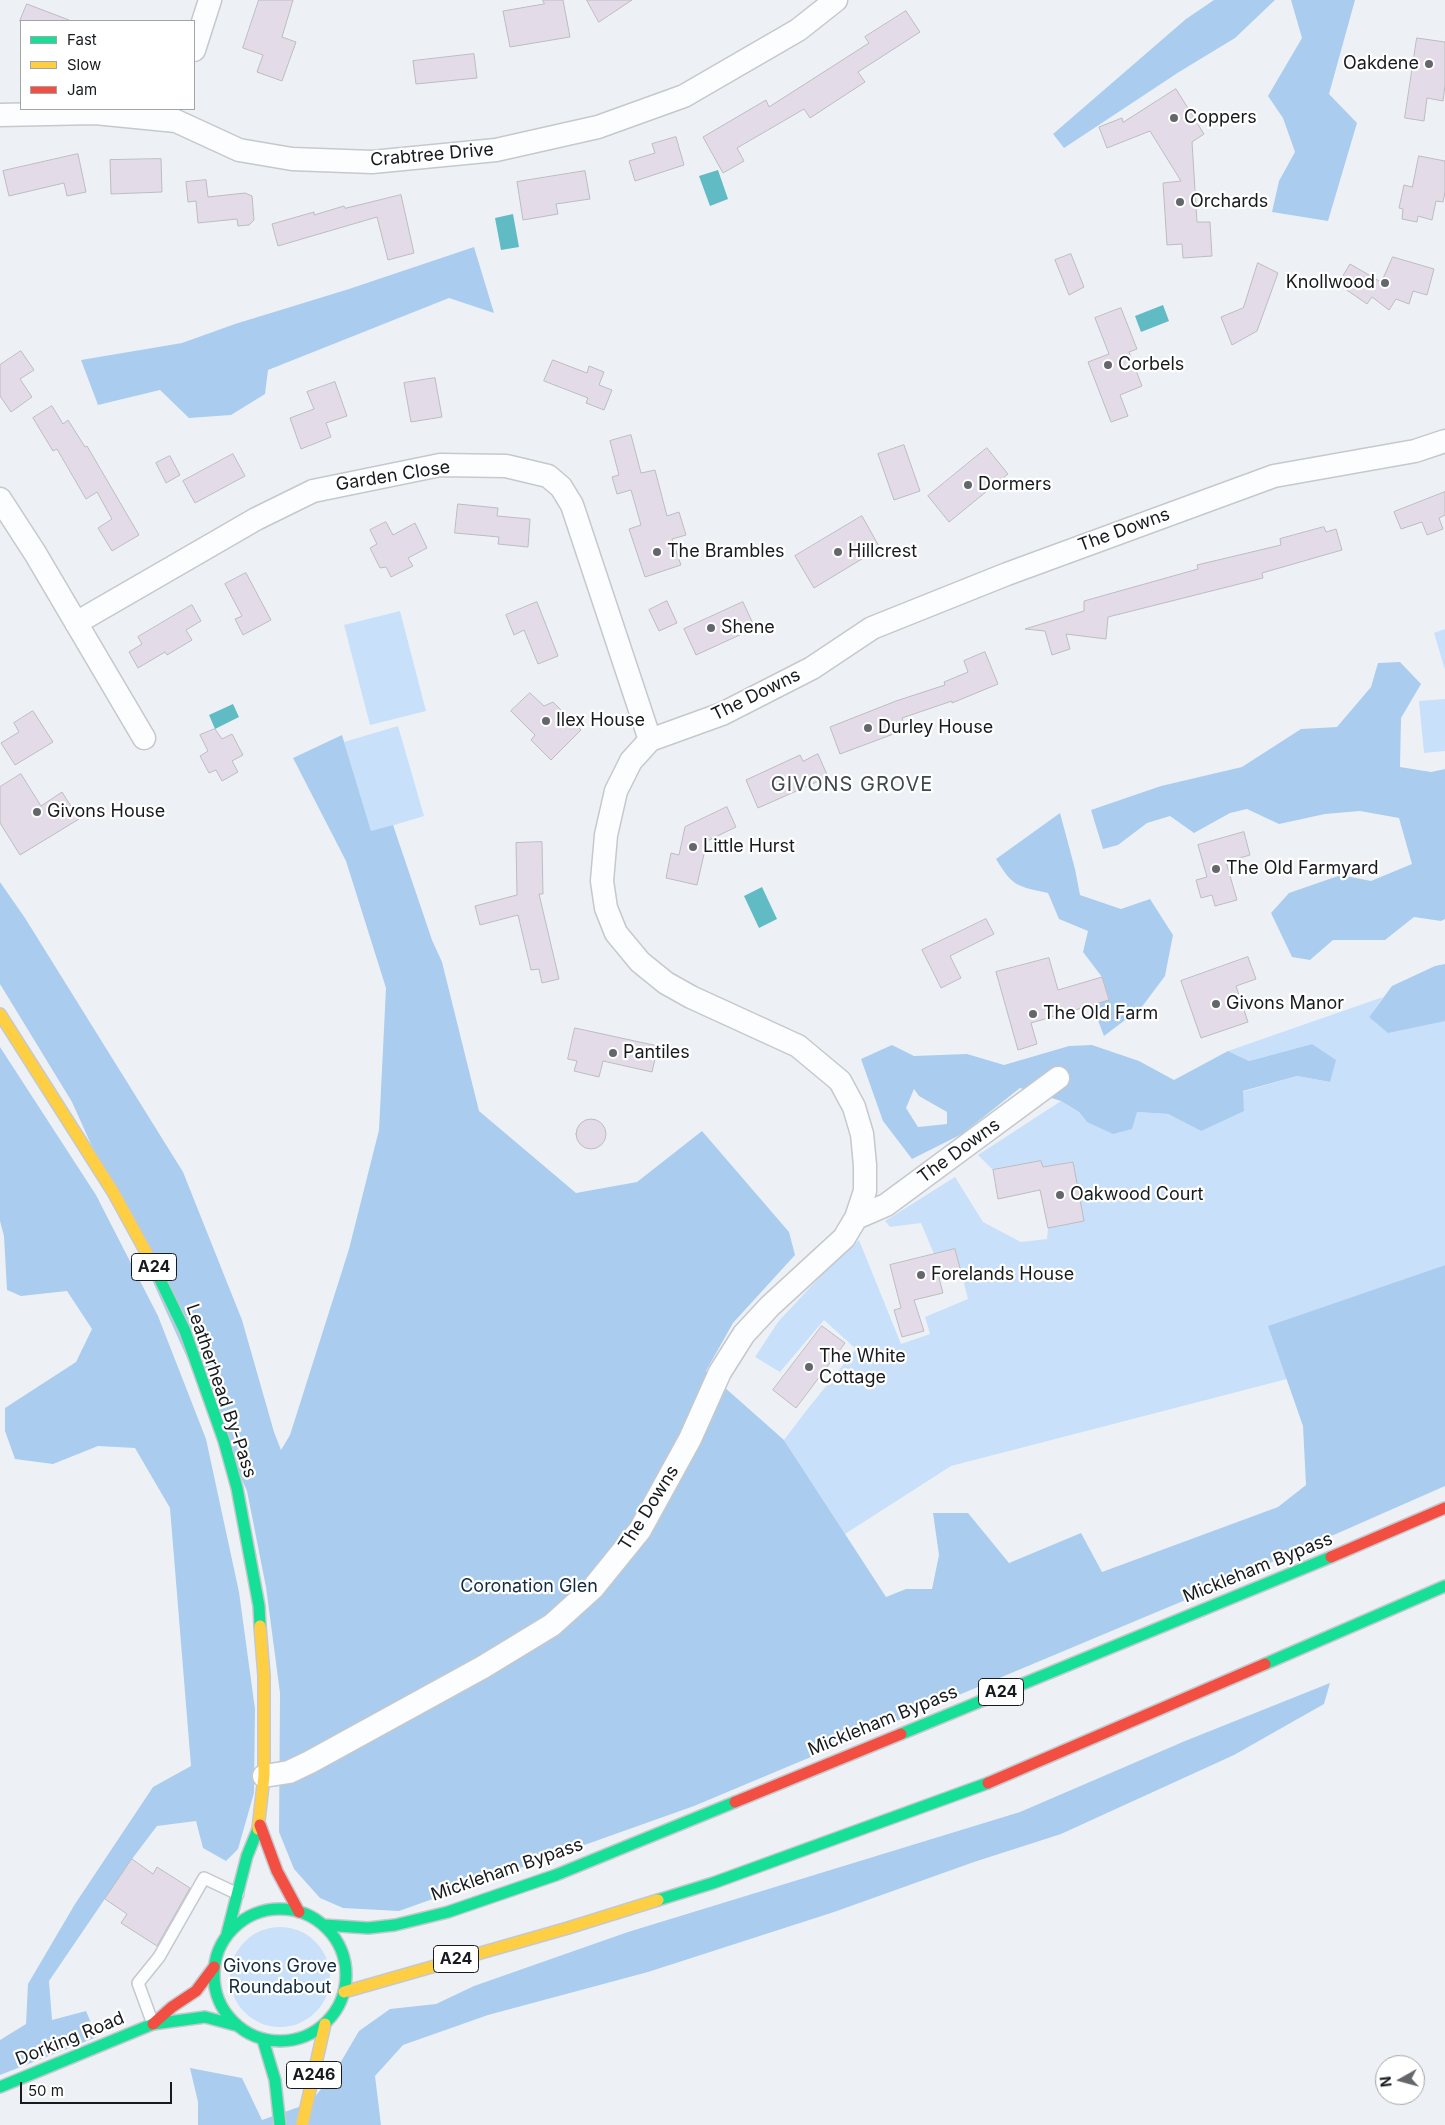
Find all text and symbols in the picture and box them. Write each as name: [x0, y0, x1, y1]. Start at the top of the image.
legend: [20, 20, 195, 110]
text: Fast: [67, 30, 97, 49]
place label: Oakdene: [1343, 53, 1419, 75]
text: Slow: [67, 55, 101, 74]
marker: Oakdene: [1423, 58, 1435, 70]
text: Jam: [67, 80, 97, 99]
place label: Coppers: [1184, 107, 1257, 129]
marker: Coppers: [1168, 112, 1180, 124]
street label: Crabtree Drive: [369, 139, 495, 171]
place label: Orchards: [1190, 191, 1268, 213]
marker: Orchards: [1174, 196, 1186, 208]
place label: Knollwood: [1286, 272, 1375, 294]
marker: Knollwood: [1379, 277, 1391, 289]
place label: Corbels: [1118, 354, 1184, 376]
marker: Corbels: [1102, 359, 1114, 371]
street label: Garden Close: [334, 456, 452, 496]
place label: Dormers: [978, 474, 1051, 496]
marker: Dormers: [962, 479, 974, 491]
street label: The Downs: [1075, 503, 1173, 557]
place label: The Brambles: [667, 541, 785, 563]
place label: Hillcrest: [848, 541, 917, 563]
marker: The Brambles: [651, 546, 663, 558]
marker: Hillcrest: [832, 546, 844, 558]
place label: Shene: [721, 617, 775, 639]
marker: Shene: [705, 622, 717, 634]
street label: The Downs: [708, 664, 804, 726]
place label: Ilex House: [556, 710, 645, 732]
marker: Ilex House: [540, 715, 552, 727]
place label: Durley House: [878, 717, 993, 739]
marker: Durley House: [862, 722, 874, 734]
district label: GIVONS GROVE: [769, 773, 935, 797]
place label: Givons House: [47, 801, 165, 823]
marker: Givons House: [31, 806, 43, 818]
place label: Little Hurst: [703, 836, 795, 858]
marker: Little Hurst: [687, 841, 699, 853]
place label: The Old Farmyard: [1226, 858, 1379, 880]
marker: The Old Farmyard: [1210, 863, 1222, 875]
place label: Givons Manor: [1226, 993, 1344, 1015]
marker: Givons Manor: [1210, 998, 1222, 1010]
place label: The Old Farm: [1043, 1003, 1158, 1025]
marker: The Old Farm: [1027, 1008, 1039, 1020]
place label: Pantiles: [623, 1042, 690, 1064]
marker: Pantiles: [607, 1047, 619, 1059]
street label: The Downs: [914, 1114, 1004, 1188]
place label: Oakwood Court: [1070, 1184, 1203, 1206]
marker: Oakwood Court: [1054, 1189, 1066, 1201]
road number: A24: [132, 1254, 176, 1280]
place label: Forelands House: [931, 1264, 1074, 1286]
marker: Forelands House: [915, 1269, 927, 1281]
street label: Leatherhead By-Pass: [181, 1301, 261, 1481]
place label: The White Cottage: [819, 1346, 906, 1388]
marker: The White Cottage: [803, 1361, 815, 1373]
street label: The Downs: [614, 1462, 684, 1554]
street label: Mickleham Bypass: [1180, 1528, 1336, 1608]
park label: Coronation Glen: [460, 1576, 598, 1598]
road number: A24: [978, 1678, 1024, 1705]
street label: Mickleham Bypass: [805, 1681, 961, 1761]
street label: Mickleham Bypass: [428, 1834, 586, 1906]
road number: A24: [434, 1946, 478, 1972]
park label: Givons Grove Roundabout: [223, 1956, 337, 1998]
street label: Dorking Road: [13, 2007, 127, 2071]
north arrow: [1375, 2055, 1425, 2105]
road number: A246: [286, 2062, 342, 2088]
scale bar: [22, 2072, 175, 2104]
text: N: [1377, 2075, 1395, 2088]
text: 50 m: [28, 2081, 64, 2100]

